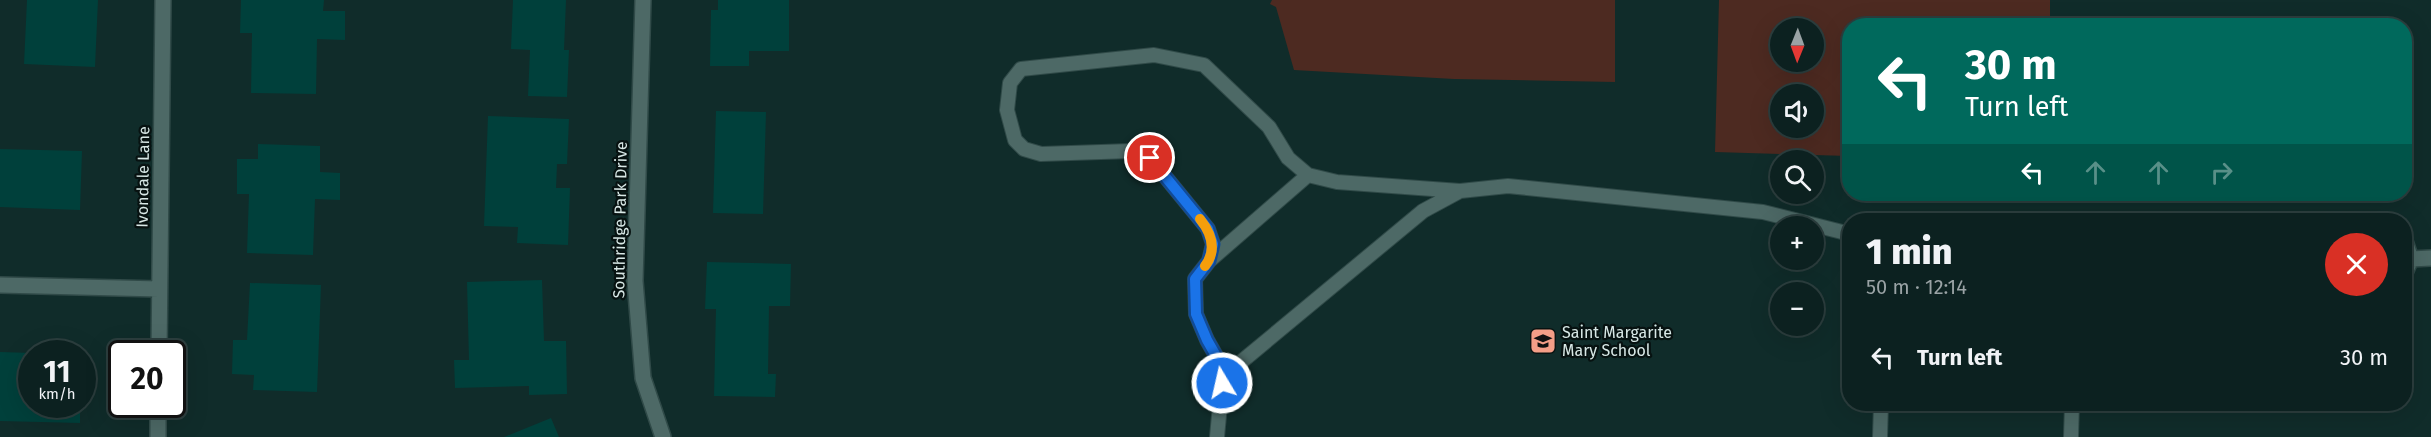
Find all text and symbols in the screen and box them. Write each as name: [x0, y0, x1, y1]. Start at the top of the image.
north arrow: [1770, 18, 1824, 72]
map controls: [1770, 18, 1824, 336]
text: 30 m: [1965, 40, 2057, 90]
icon: left: [1866, 42, 1944, 120]
button: sound: [1770, 84, 1824, 138]
text: Turn left: [1965, 91, 2068, 123]
street label: Ivondale Lane: [133, 126, 153, 228]
pin: [1124, 132, 1175, 183]
street label: Southridge Park Drive: [609, 141, 631, 299]
icon: arrive: [1133, 141, 1166, 174]
button: search: [1770, 150, 1824, 204]
icon: left: [2016, 156, 2049, 189]
icon: ahead: [2079, 156, 2112, 189]
icon: ahead: [2142, 156, 2175, 189]
icon: right: [2205, 156, 2238, 189]
button: +: [1770, 216, 1824, 270]
text: 1 min: [1866, 230, 1952, 274]
button: close: [2325, 233, 2388, 296]
text: 50 m · 12:14: [1866, 275, 1967, 299]
button: −: [1770, 282, 1824, 336]
place label: Saint Margarite Mary School: [1562, 323, 1672, 360]
school or university icon: Saint Margarite Mary School: [1528, 326, 1558, 356]
speed limit sign: 20: [108, 340, 186, 418]
icon: left: [1866, 341, 1899, 374]
text: Turn left: [1917, 344, 2002, 371]
text: 30 m: [2340, 344, 2388, 371]
position arrow: [1190, 351, 1254, 415]
text: 11: [43, 354, 71, 390]
text: km/h: [38, 385, 76, 403]

